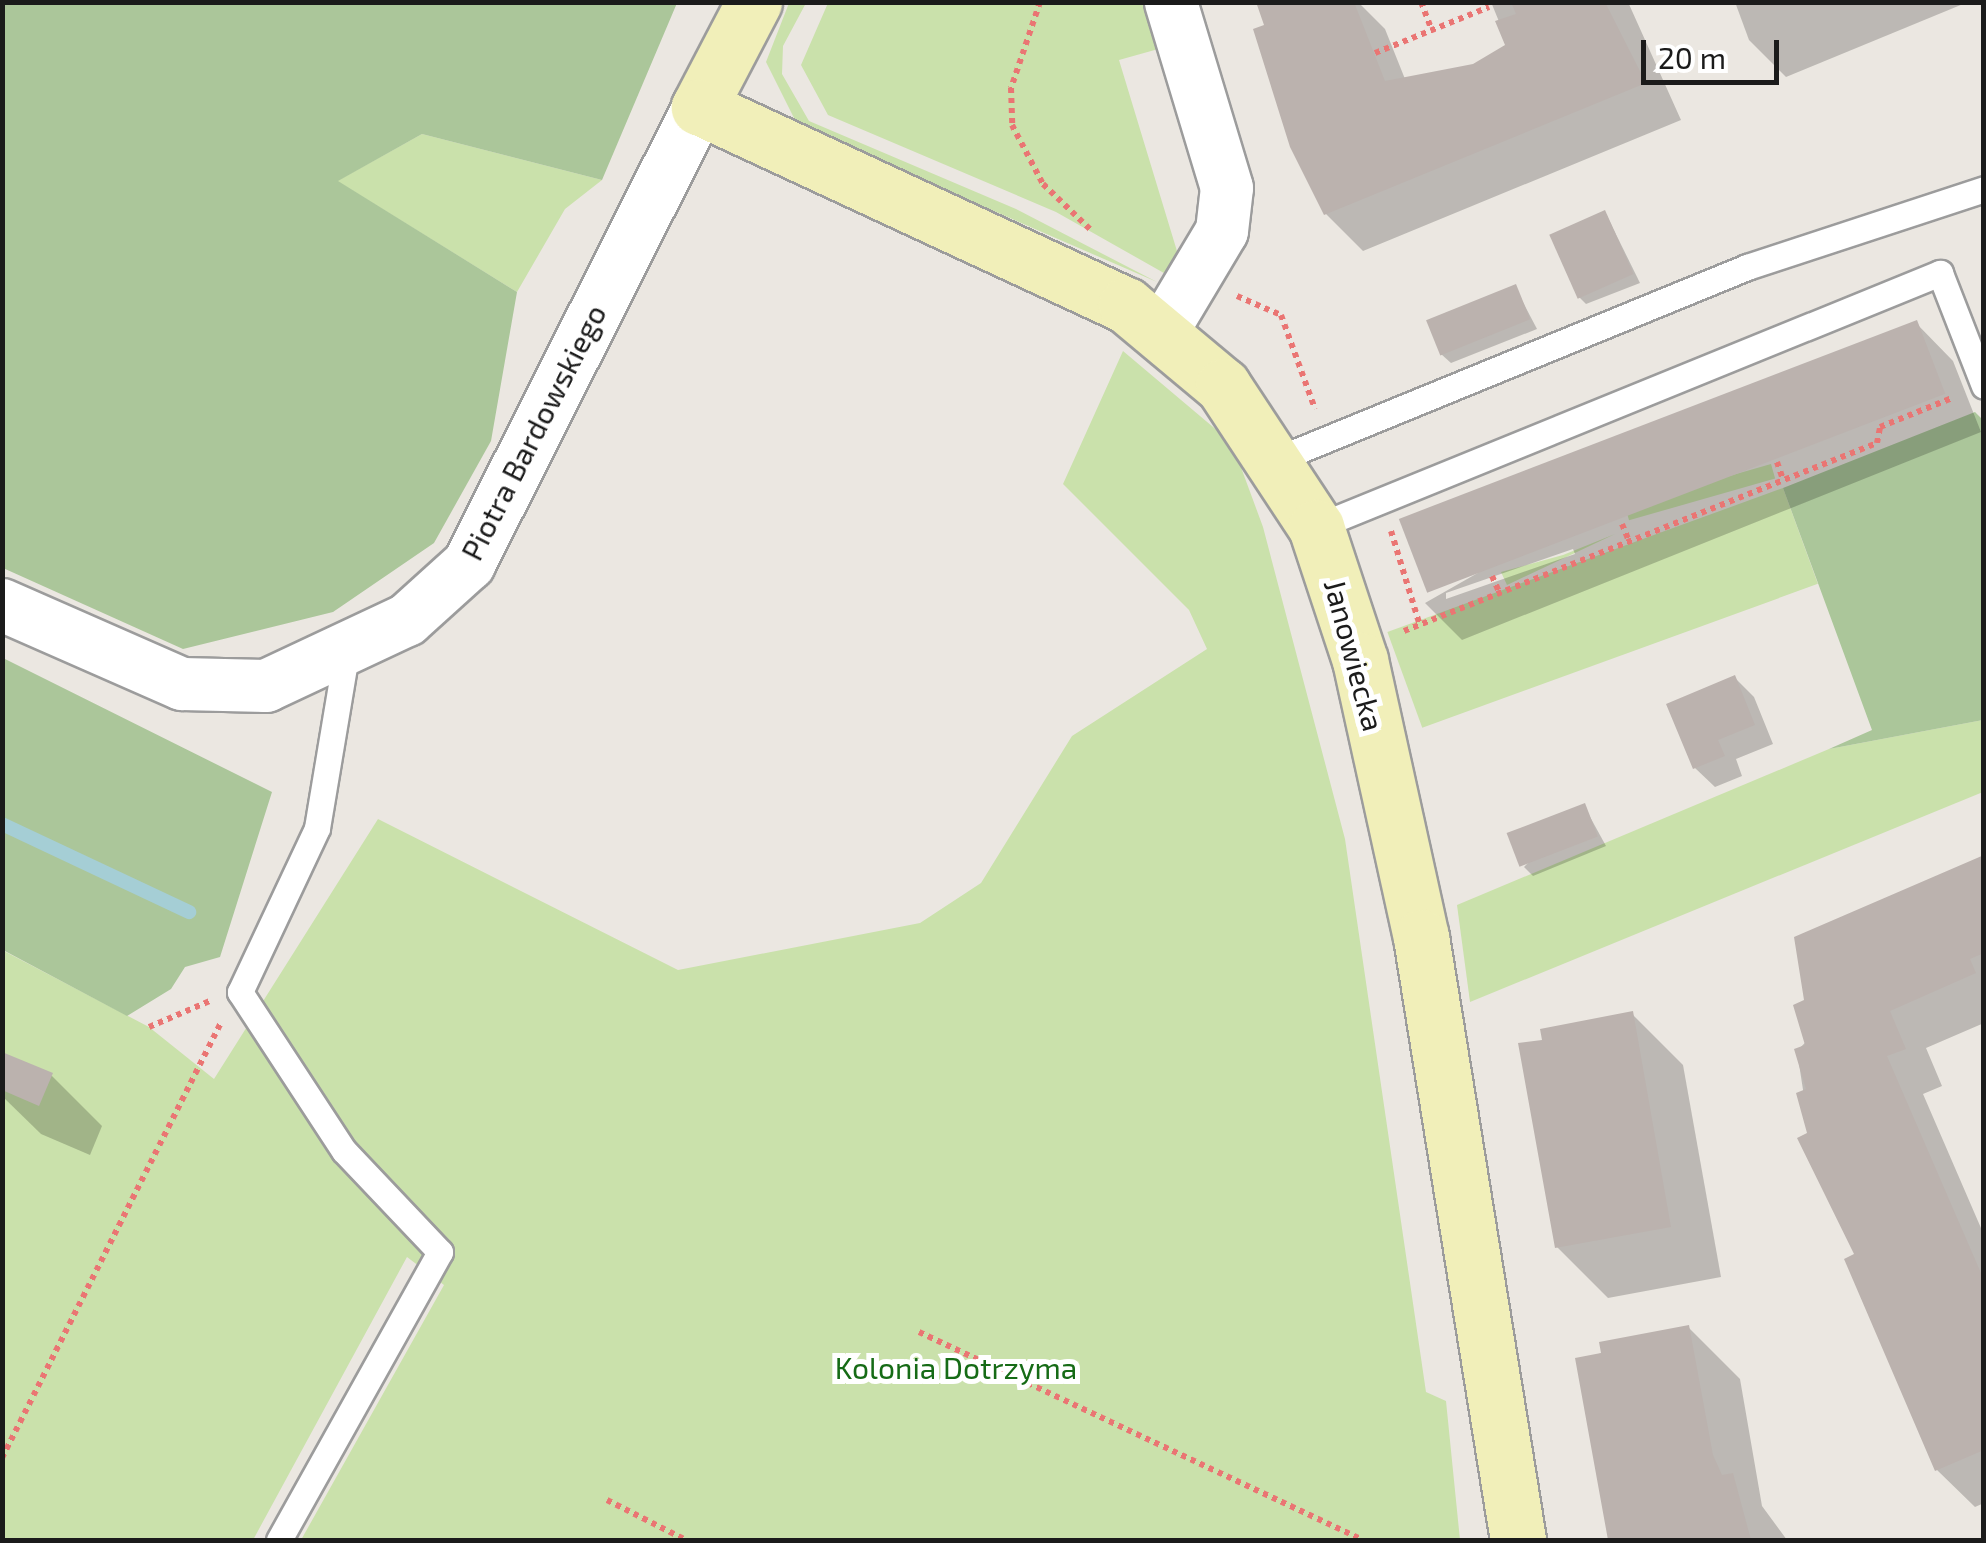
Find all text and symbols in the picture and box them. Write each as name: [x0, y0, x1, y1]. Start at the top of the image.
scale bar: [1646, 20, 1784, 82]
text: 20 m: [1658, 39, 1726, 75]
street label: Piotra Bardowskiego: [453, 298, 613, 566]
street label: Janowiecka: [1317, 575, 1393, 735]
park label: Kolonia Dotrzyma: [835, 1349, 1077, 1385]

